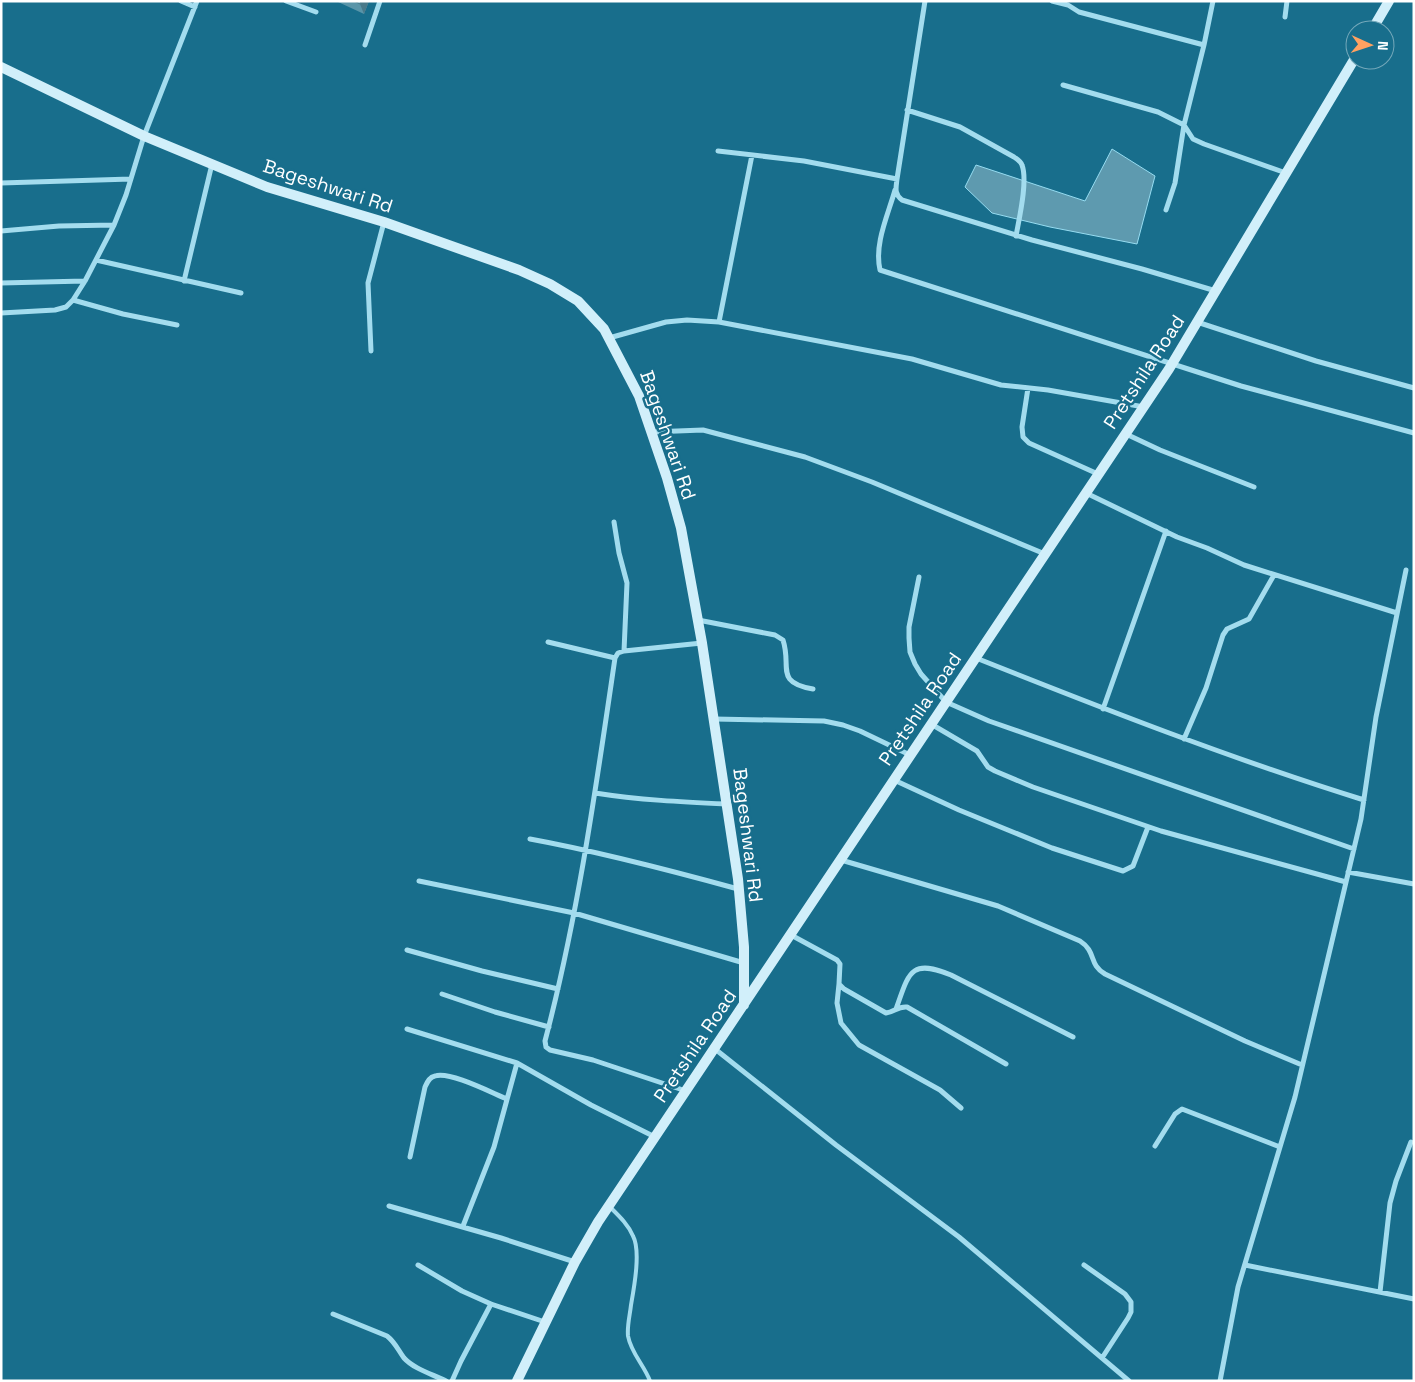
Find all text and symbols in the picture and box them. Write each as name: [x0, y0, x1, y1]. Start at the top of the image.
north arrow: [1345, 20, 1395, 70]
text: N: [1374, 41, 1392, 51]
street label: Bageshwari Rd: [260, 153, 396, 219]
street label: Pretshila Road: [1098, 310, 1190, 434]
street label: Bageshwari Rd: [634, 367, 702, 503]
street label: Pretshila Road: [873, 648, 967, 770]
street label: Bageshwari Rd: [727, 766, 769, 904]
street label: Pretshila Road: [648, 985, 742, 1107]

